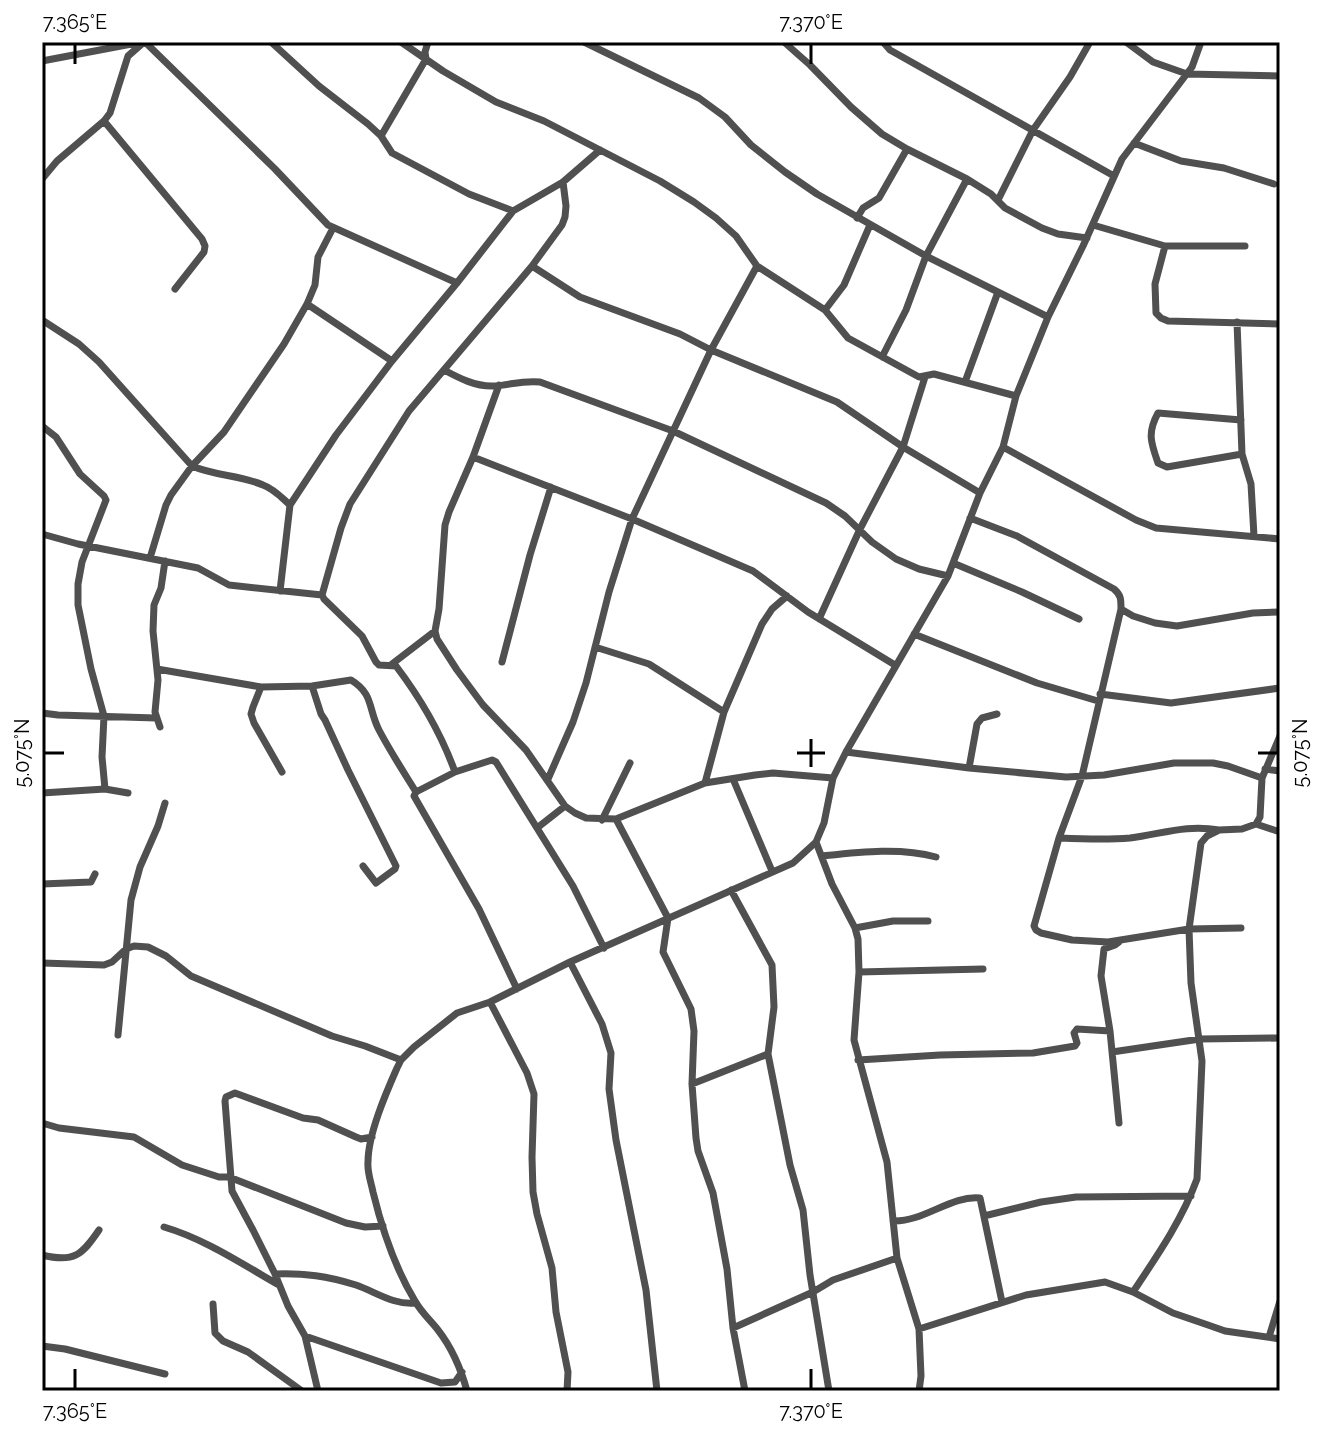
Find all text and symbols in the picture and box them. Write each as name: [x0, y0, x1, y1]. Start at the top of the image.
text: 7.365°E: [43, 10, 107, 34]
text: 7.370°E: [779, 10, 843, 34]
text: 5.075°N: [10, 719, 34, 787]
text: 5.075°N: [1288, 719, 1312, 787]
text: 7.365°E: [43, 1399, 107, 1423]
text: 7.370°E: [779, 1399, 843, 1423]

